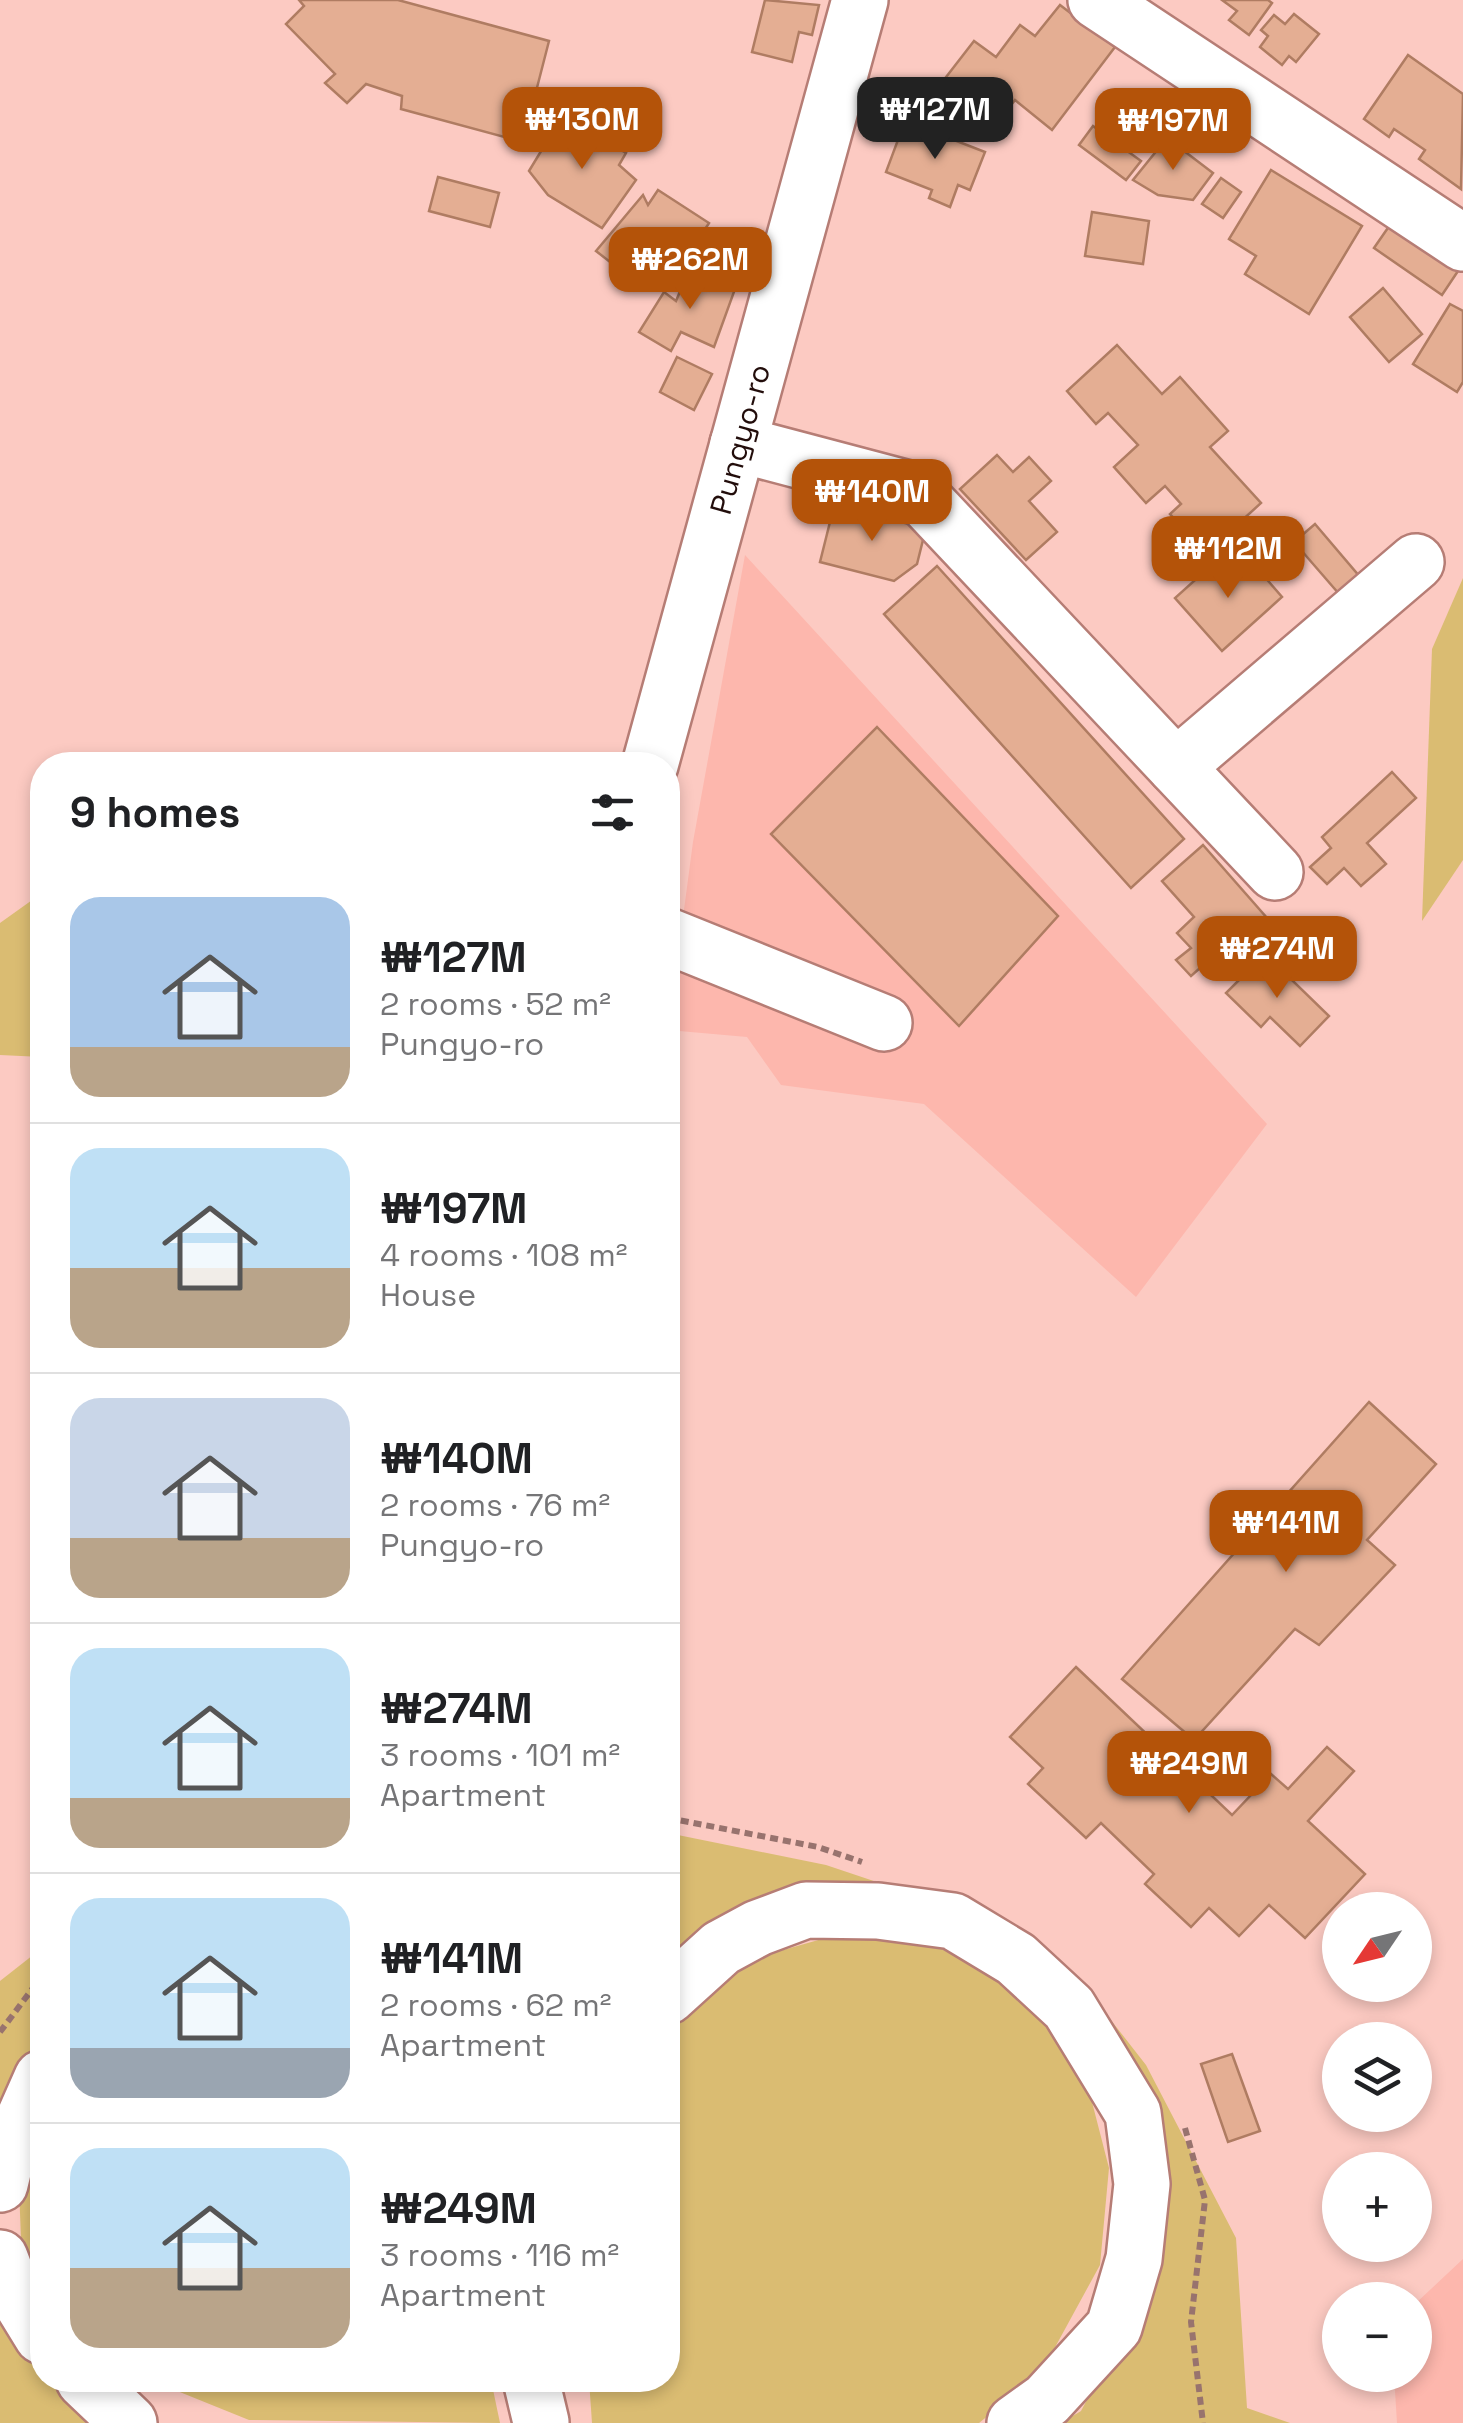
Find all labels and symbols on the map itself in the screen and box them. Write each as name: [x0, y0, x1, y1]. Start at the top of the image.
pin: ₩127M: [865, 77, 1005, 162]
pin: ₩130M: [512, 87, 652, 172]
pin: ₩197M: [1103, 88, 1243, 173]
pin: ₩262M: [620, 227, 760, 312]
street label: Pungyo-ro: [700, 360, 779, 518]
pin: ₩140M: [802, 459, 942, 544]
pin: ₩112M: [1158, 516, 1298, 601]
pin: ₩274M: [1207, 916, 1347, 1001]
pin: ₩141M: [1216, 1490, 1356, 1575]
pin: ₩249M: [1119, 1731, 1259, 1816]
north arrow: [1322, 1892, 1432, 2002]

